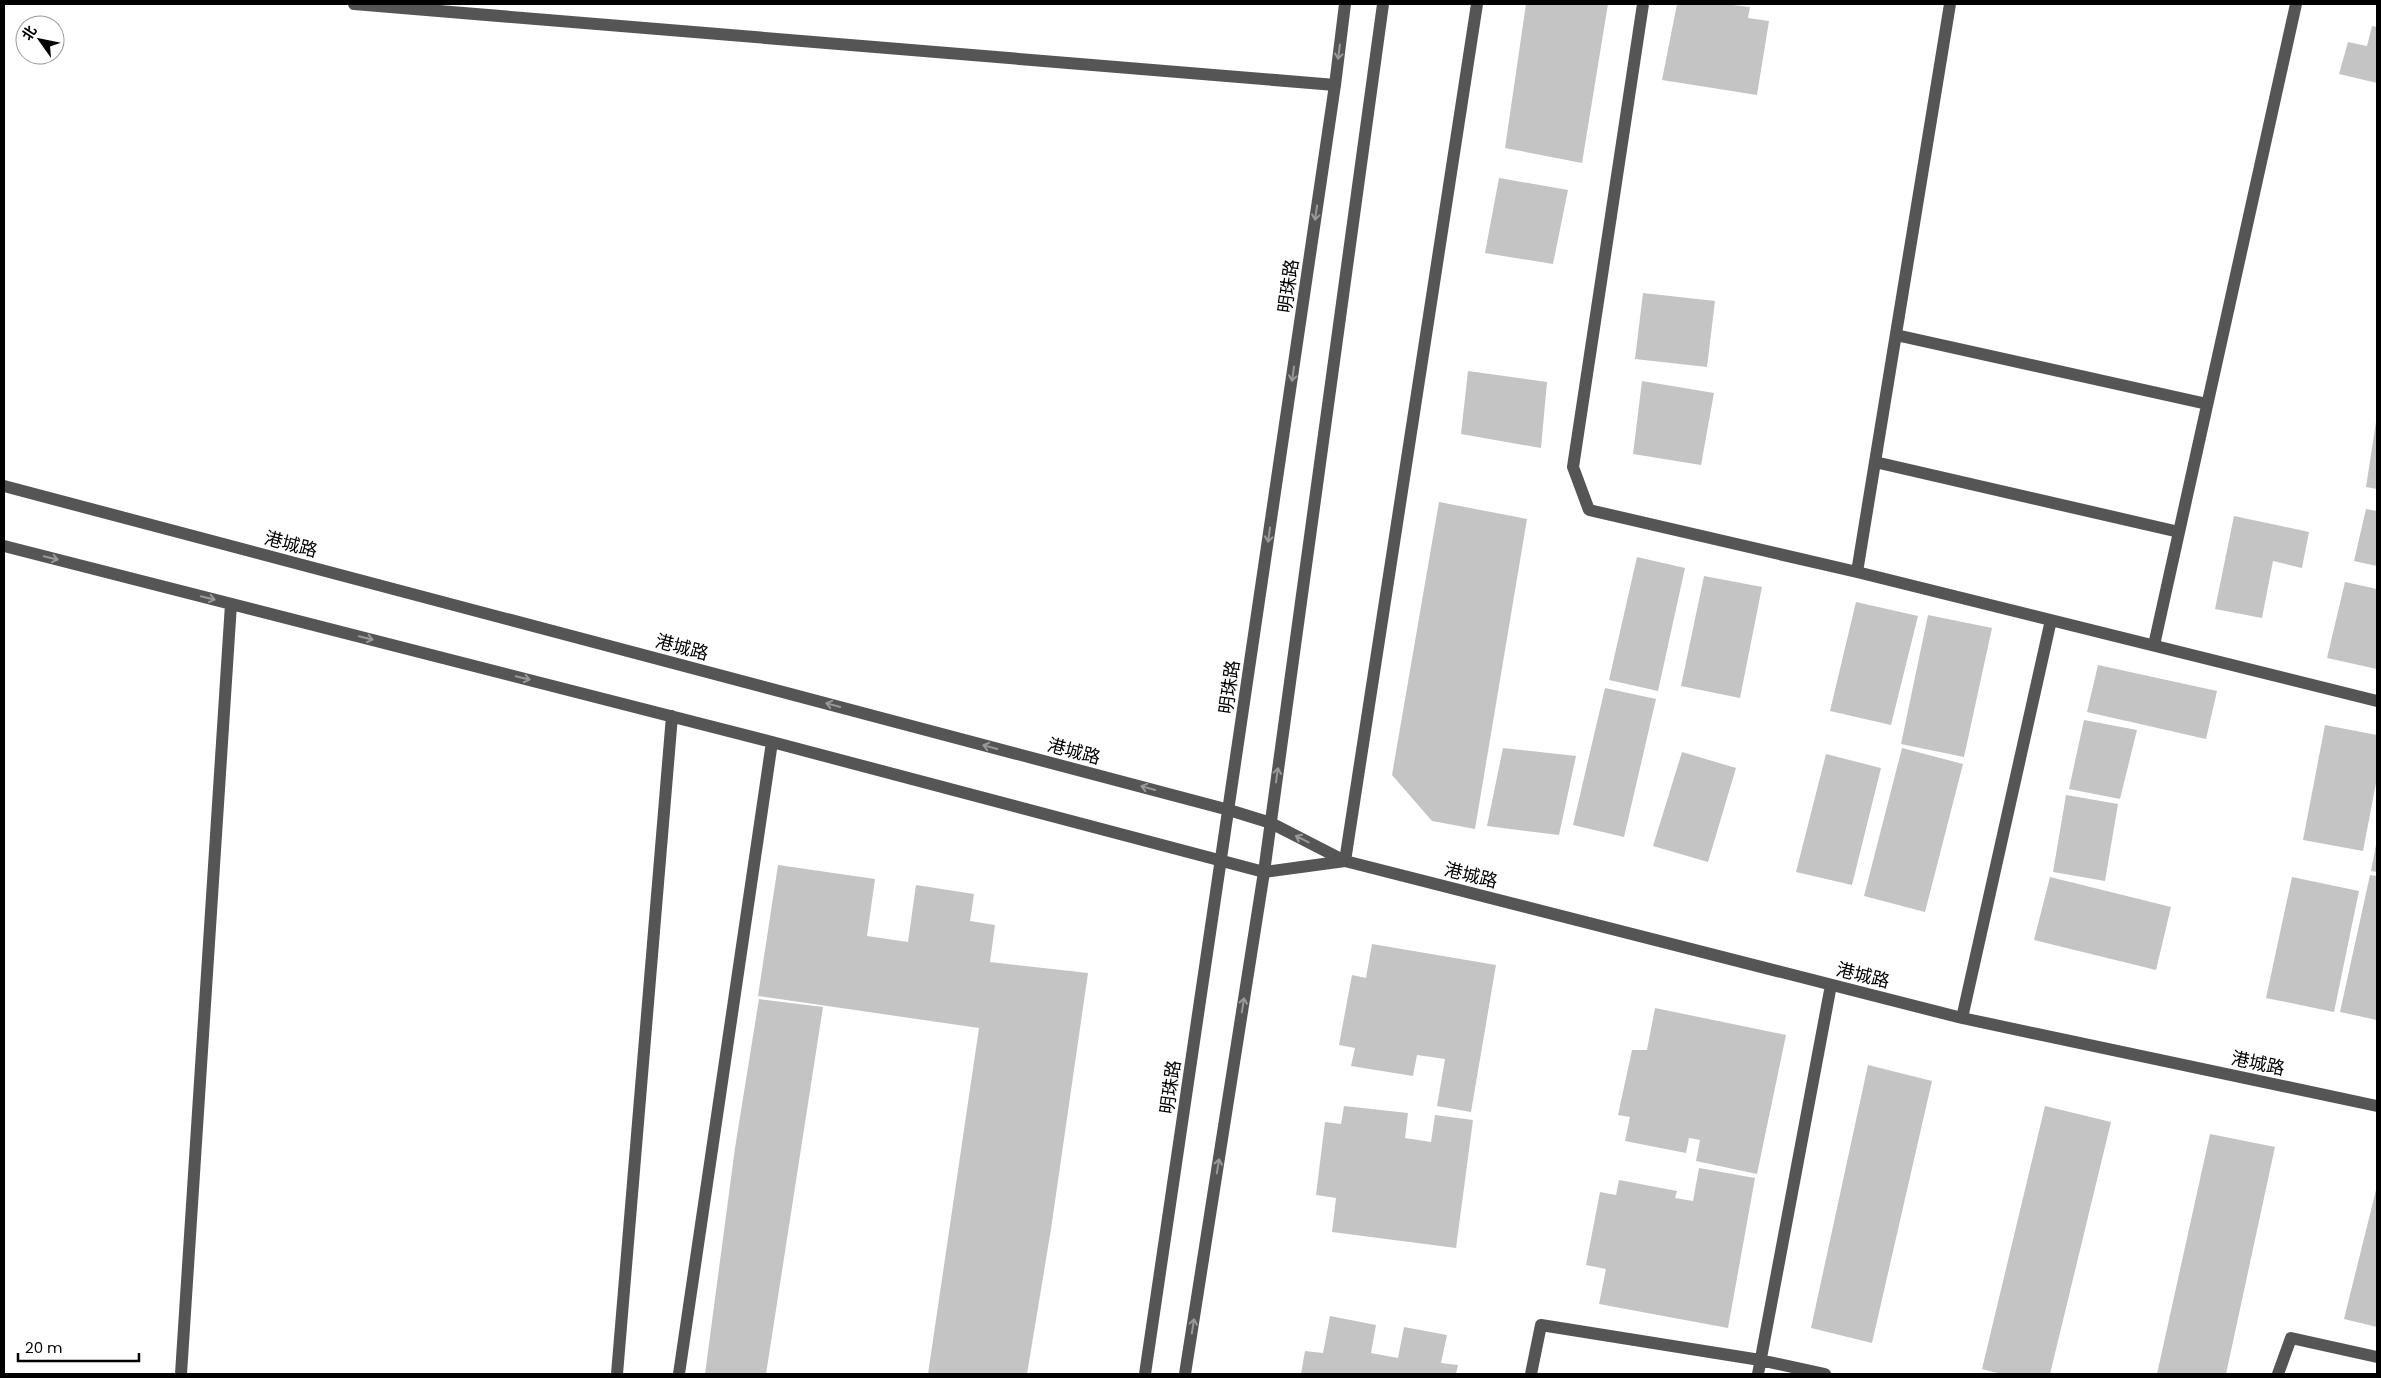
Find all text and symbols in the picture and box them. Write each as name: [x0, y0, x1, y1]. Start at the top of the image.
north arrow: [15, 15, 65, 65]
text: 北: [17, 22, 41, 44]
one-way arrow: [1334, 44, 1344, 60]
one-way arrow: [1311, 205, 1321, 221]
street label: 明珠路: [1272, 258, 1304, 314]
one-way arrow: [1287, 366, 1297, 382]
street label: 港城路: [262, 525, 320, 563]
one-way arrow: [1264, 526, 1274, 542]
one-way arrow: [43, 554, 59, 563]
one-way arrow: [200, 594, 216, 603]
street label: 港城路: [653, 628, 711, 666]
one-way arrow: [357, 634, 373, 643]
street label: 明珠路: [1213, 659, 1245, 715]
one-way arrow: [515, 674, 531, 683]
one-way arrow: [826, 700, 842, 710]
street label: 港城路: [1045, 732, 1103, 770]
one-way arrow: [983, 742, 999, 751]
one-way arrow: [1272, 767, 1282, 783]
one-way arrow: [1140, 783, 1156, 793]
one-way arrow: [1294, 834, 1309, 844]
street label: 港城路: [1442, 856, 1500, 894]
street label: 港城路: [1834, 956, 1892, 994]
one-way arrow: [1239, 997, 1249, 1013]
street label: 港城路: [2229, 1045, 2287, 1081]
street label: 明珠路: [1154, 1059, 1186, 1115]
one-way arrow: [1213, 1158, 1223, 1174]
one-way arrow: [1188, 1318, 1198, 1334]
scale bar: [18, 1330, 139, 1362]
text: 20 m: [25, 1337, 63, 1358]

